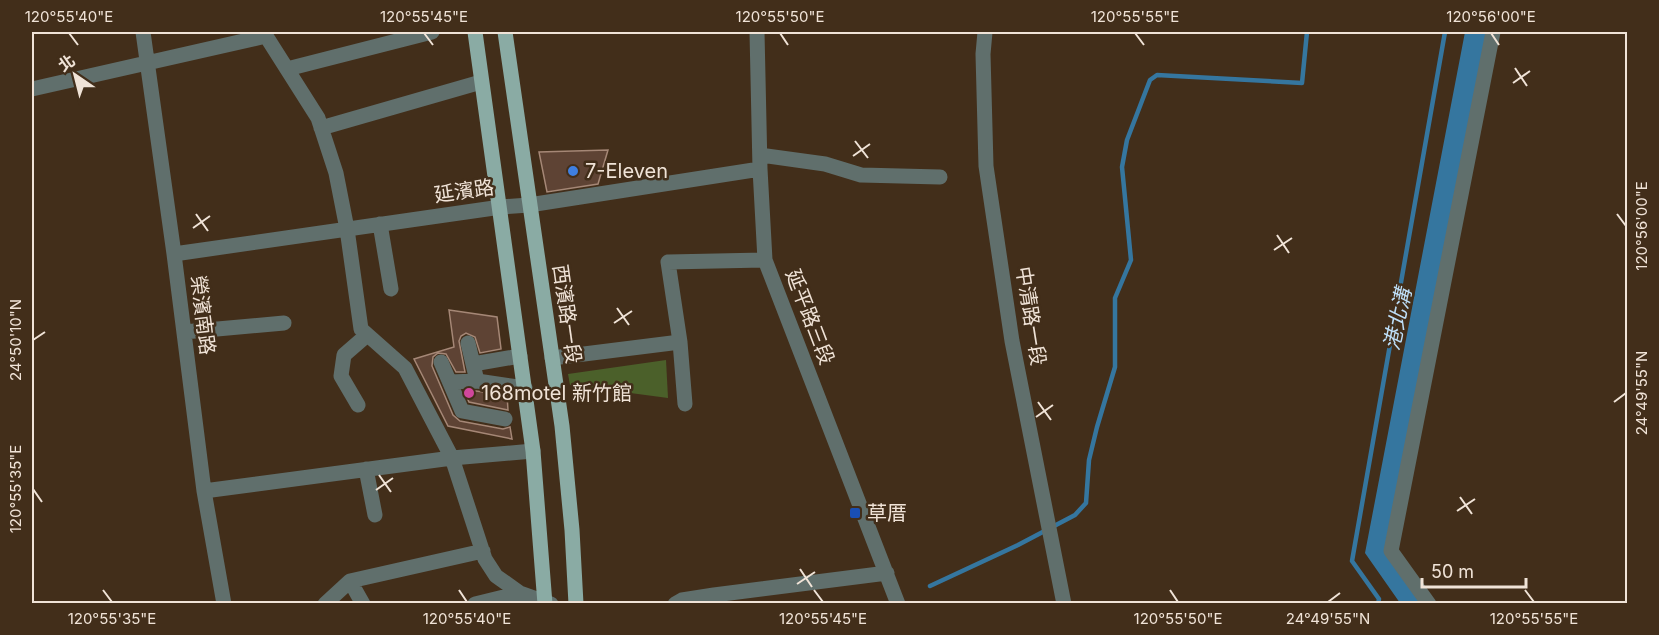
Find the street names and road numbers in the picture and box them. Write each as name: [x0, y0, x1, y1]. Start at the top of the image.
street label: 延濱路: [433, 175, 495, 207]
street label: 西濱路一段: [548, 263, 586, 365]
street label: 中清路一段: [1011, 265, 1051, 367]
street label: 延平路三段: [781, 266, 839, 368]
street label: 榮濱南路: [186, 274, 220, 356]

